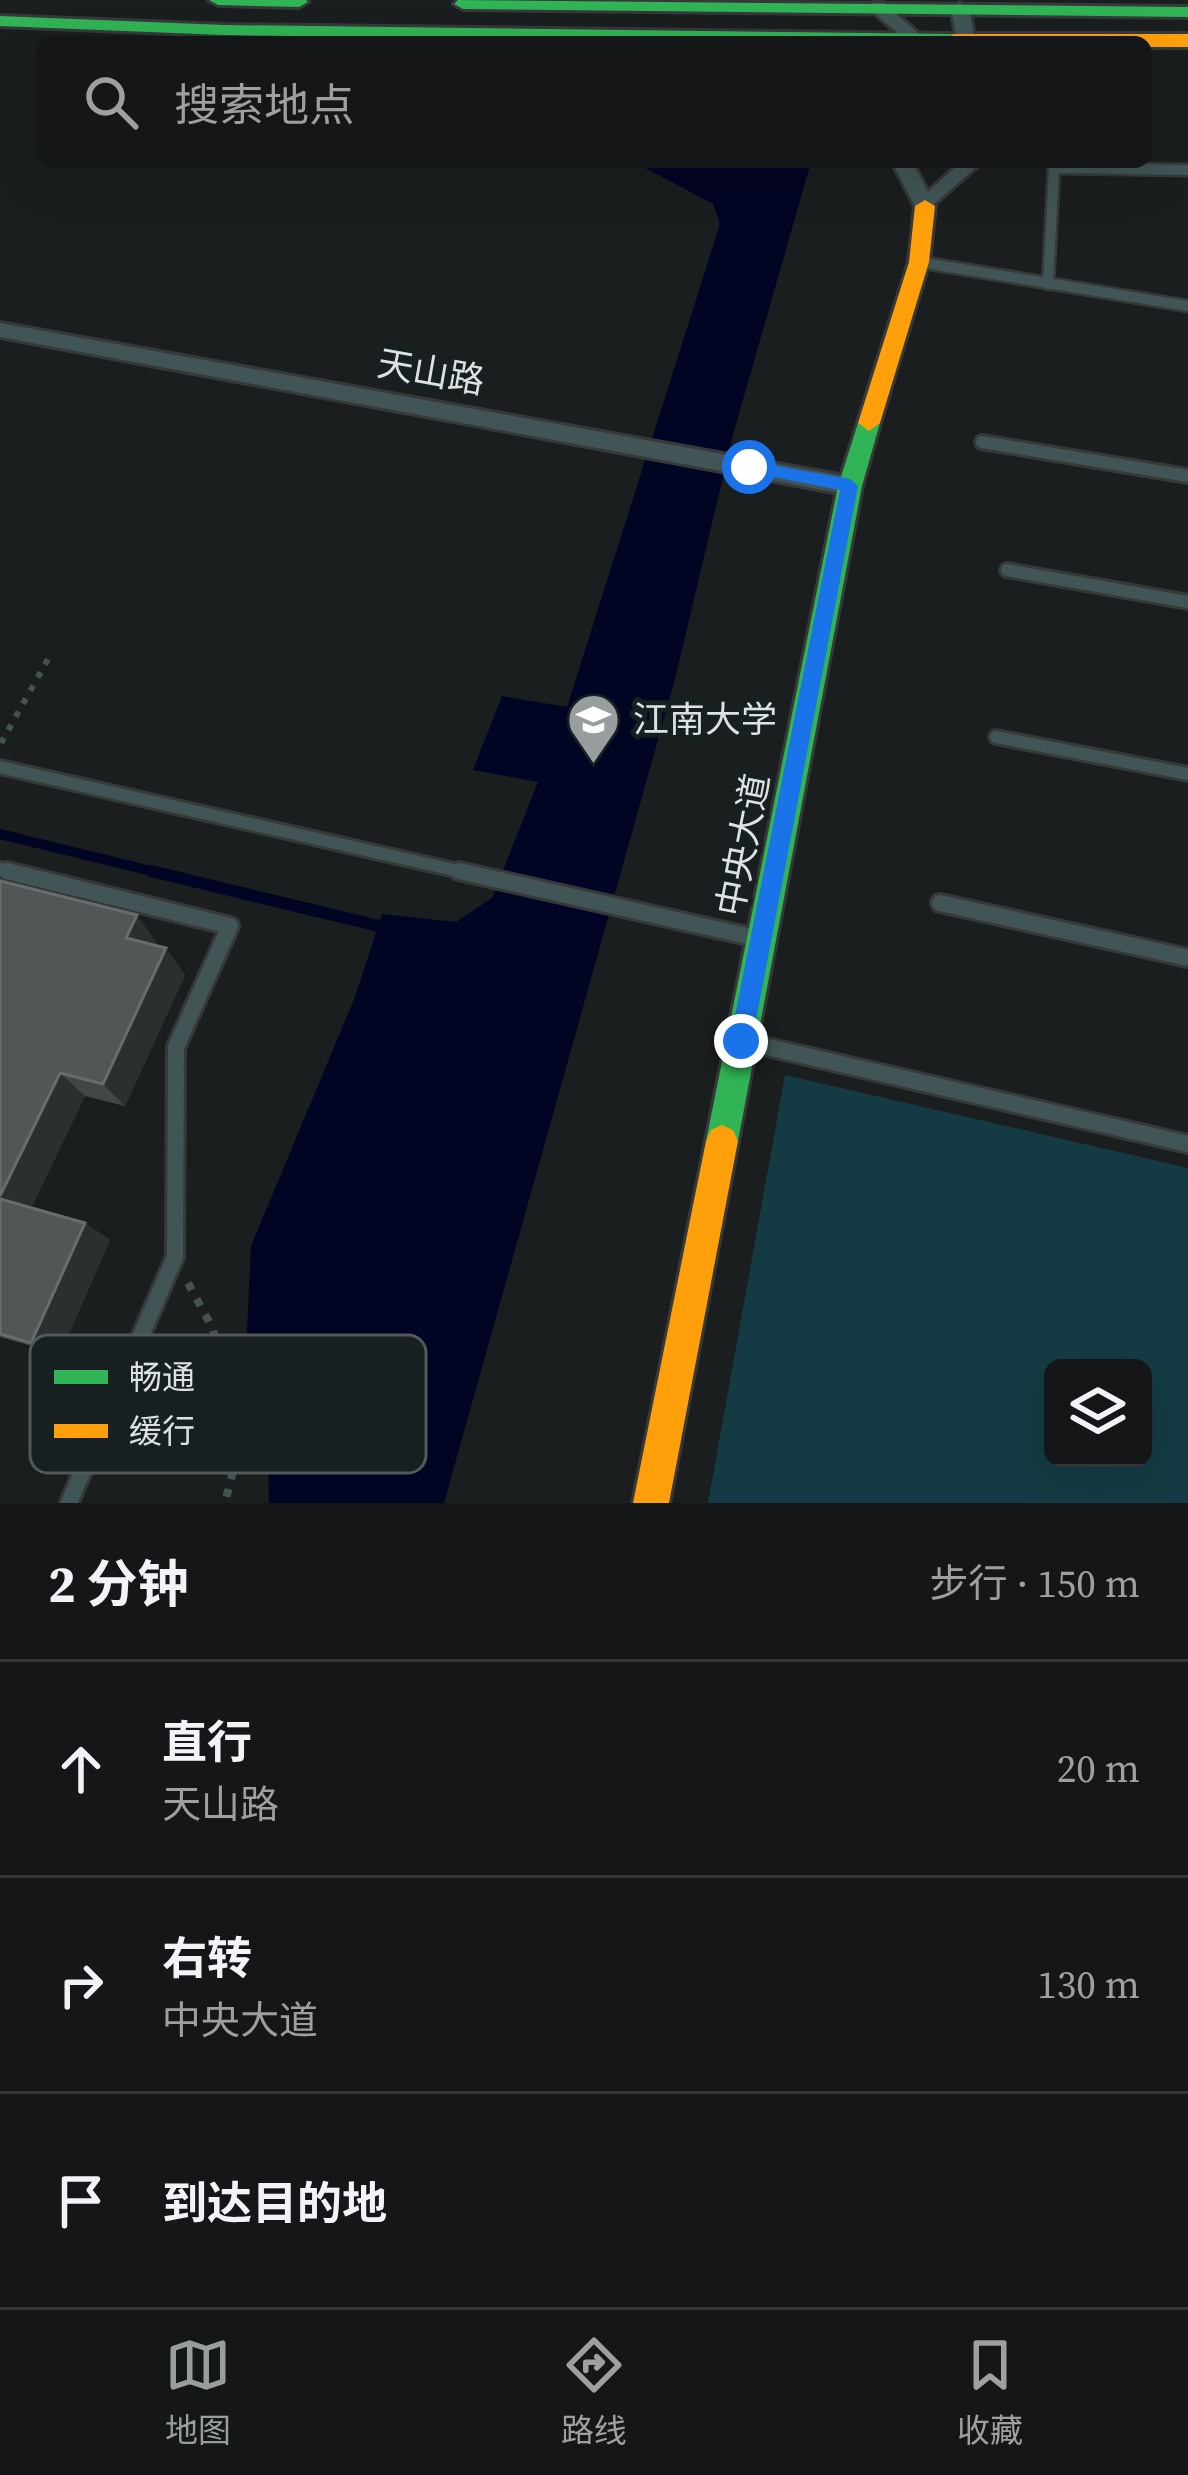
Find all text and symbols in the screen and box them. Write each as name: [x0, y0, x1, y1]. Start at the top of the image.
search box: [36, 36, 1152, 168]
icon: search: [78, 69, 144, 135]
text: 搜索地点: [174, 74, 354, 136]
street label: 天山路: [374, 338, 488, 406]
route start: [722, 440, 776, 494]
school or university icon: 江南大学: [566, 691, 622, 765]
place label: 江南大学: [633, 695, 777, 744]
street label: 中央大道: [705, 770, 781, 920]
route end: [714, 1014, 768, 1068]
legend: [30, 1335, 426, 1473]
text: 畅通: [129, 1355, 195, 1400]
map controls: [1044, 1359, 1152, 1467]
button: layers: [1044, 1359, 1152, 1467]
text: 缓行: [129, 1409, 195, 1454]
text: 2 分钟: [48, 1549, 189, 1619]
text: 步行 · 150 m: [929, 1557, 1140, 1610]
text: 直行: [162, 1711, 252, 1773]
icon: ahead: [48, 1736, 114, 1802]
text: 20 m: [1057, 1742, 1140, 1795]
text: 天山路: [162, 1778, 279, 1831]
text: 右转: [162, 1927, 252, 1989]
icon: right: [48, 1952, 114, 2018]
text: 130 m: [1037, 1958, 1140, 2011]
text: 中央大道: [162, 1994, 318, 2047]
icon: arrive: [48, 2168, 114, 2234]
text: 到达目的地: [162, 2172, 387, 2234]
tab: 地图: [165, 2332, 231, 2453]
tab: 路线: [561, 2332, 627, 2453]
tab: 收藏: [957, 2332, 1023, 2453]

